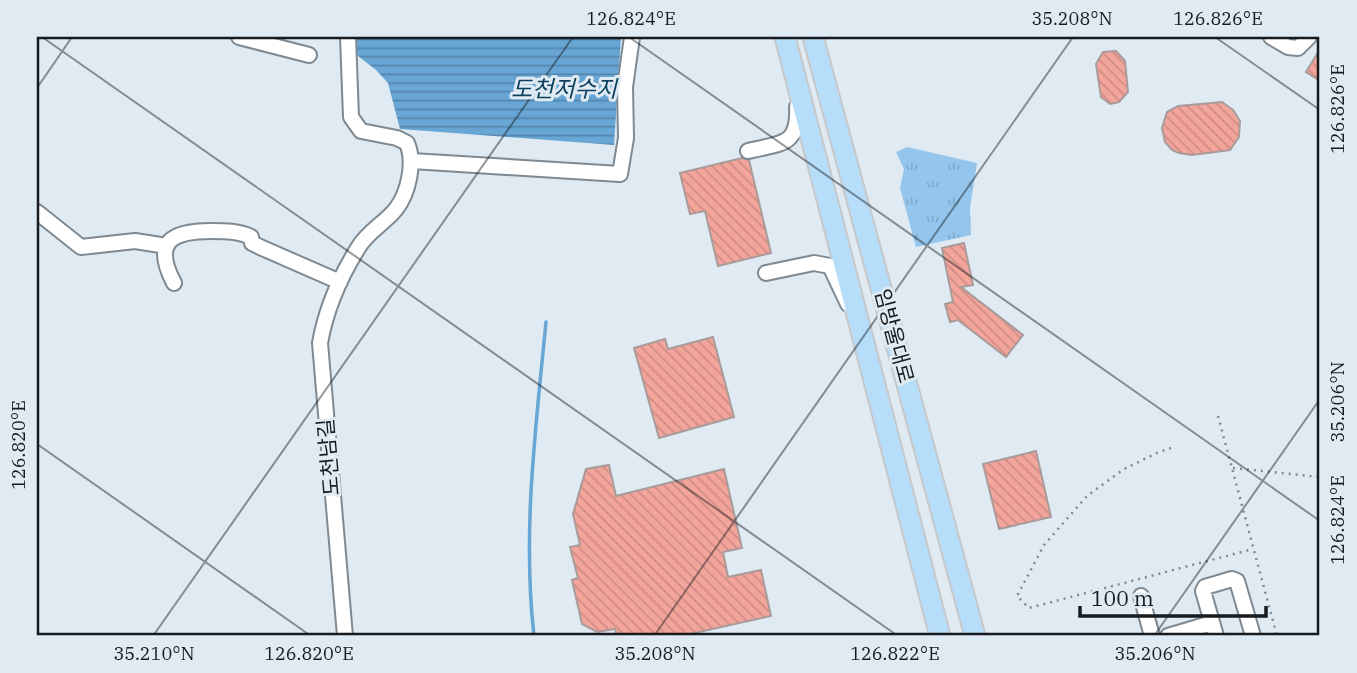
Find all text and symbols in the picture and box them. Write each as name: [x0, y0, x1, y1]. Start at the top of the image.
text: 126.824°E: [586, 7, 676, 30]
text: 35.208°N: [1031, 7, 1113, 30]
text: 126.826°E: [1173, 7, 1263, 30]
text: 126.826°E: [1326, 64, 1349, 154]
water label: 도천저수지: [511, 73, 619, 103]
street label: 임방울대로: [869, 285, 921, 386]
text: 35.206°N: [1326, 361, 1349, 443]
text: 126.820°E: [7, 400, 30, 490]
street label: 도천남길: [311, 417, 345, 497]
text: 126.824°E: [1326, 475, 1349, 565]
scale bar: [1080, 575, 1266, 619]
text: 100 m: [1091, 584, 1154, 612]
text: 35.210°N: [113, 642, 195, 665]
text: 126.820°E: [264, 642, 354, 665]
text: 35.208°N: [614, 642, 696, 665]
text: 126.822°E: [850, 642, 940, 665]
text: 35.206°N: [1114, 642, 1196, 665]

